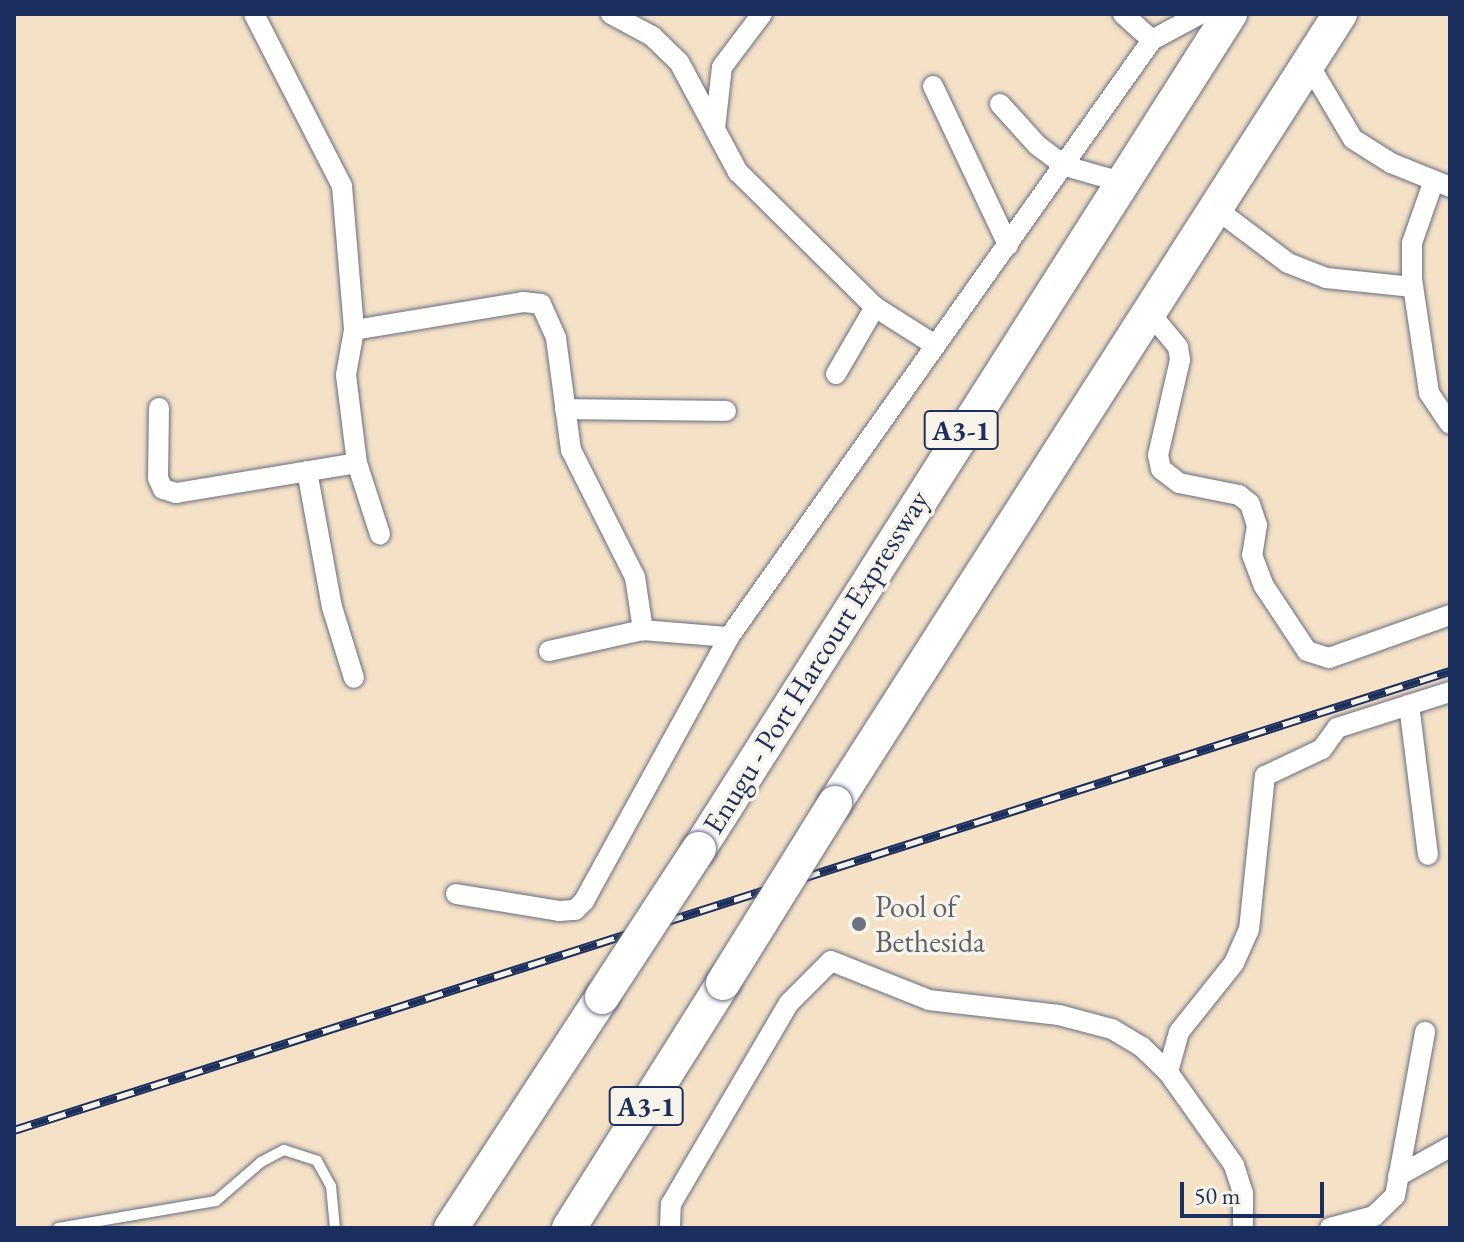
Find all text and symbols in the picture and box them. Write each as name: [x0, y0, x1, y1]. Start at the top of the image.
road number: A3-1: [923, 406, 999, 454]
street label: Enugu - Port Harcourt Expressway: [695, 484, 937, 840]
place label: Pool of Bethesida: [875, 889, 985, 960]
marker: Pool of Bethesida: [850, 915, 868, 933]
road number: A3-1: [608, 1082, 684, 1130]
scale bar: [1184, 1166, 1328, 1216]
text: 50 m: [1194, 1180, 1241, 1211]

